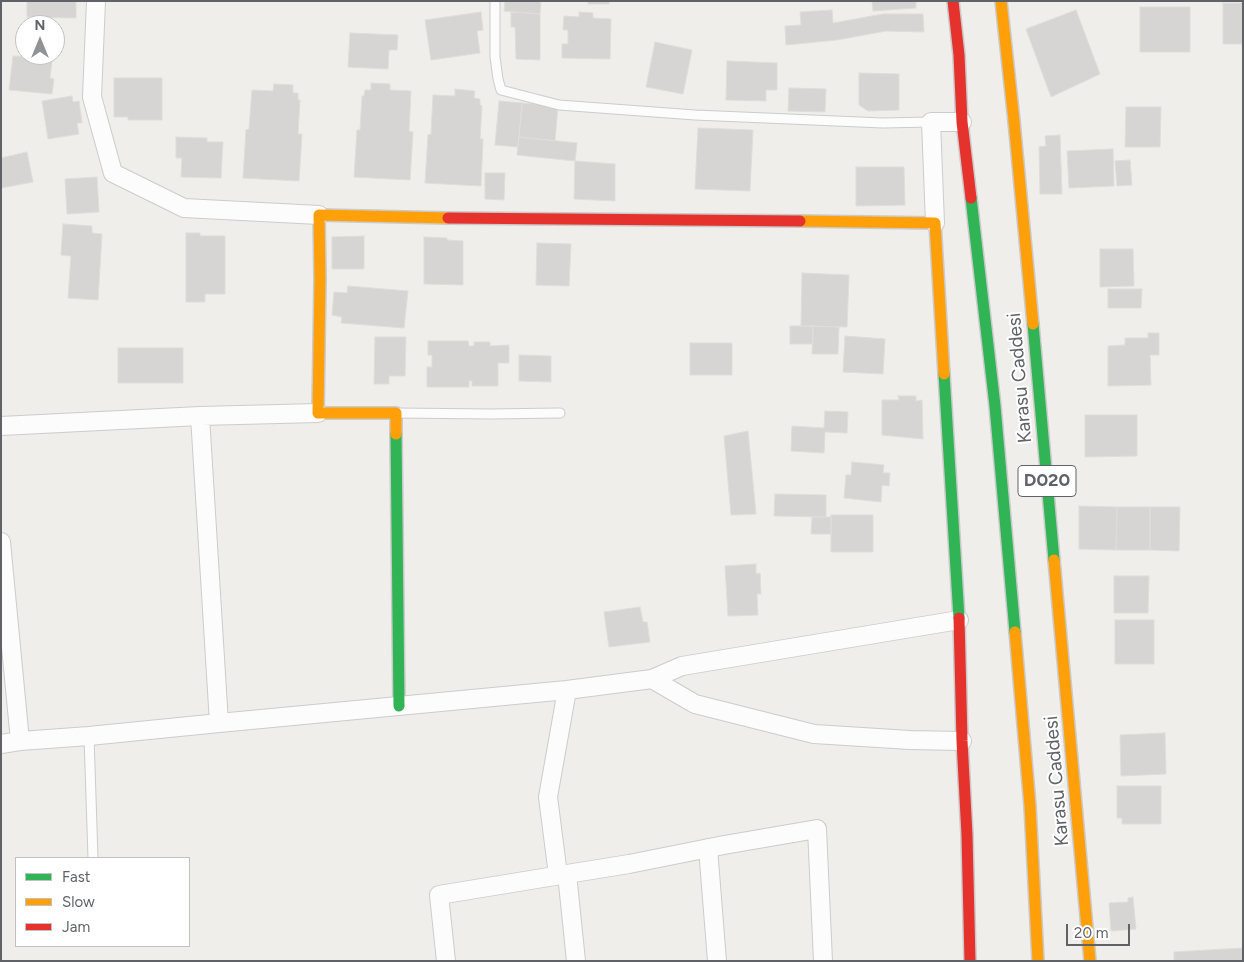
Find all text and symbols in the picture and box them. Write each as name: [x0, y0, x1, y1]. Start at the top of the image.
north arrow: [15, 15, 65, 65]
text: N: [35, 17, 45, 34]
street label: Karasu Caddesi: [1003, 312, 1037, 444]
road number: D020: [1018, 466, 1076, 496]
street label: Karasu Caddesi: [1040, 715, 1074, 847]
legend: [15, 857, 190, 947]
text: Fast: [62, 868, 90, 886]
text: Slow: [62, 893, 95, 911]
scale bar: [1069, 914, 1133, 946]
text: Jam: [62, 918, 90, 936]
text: 20 m: [1074, 924, 1108, 942]

